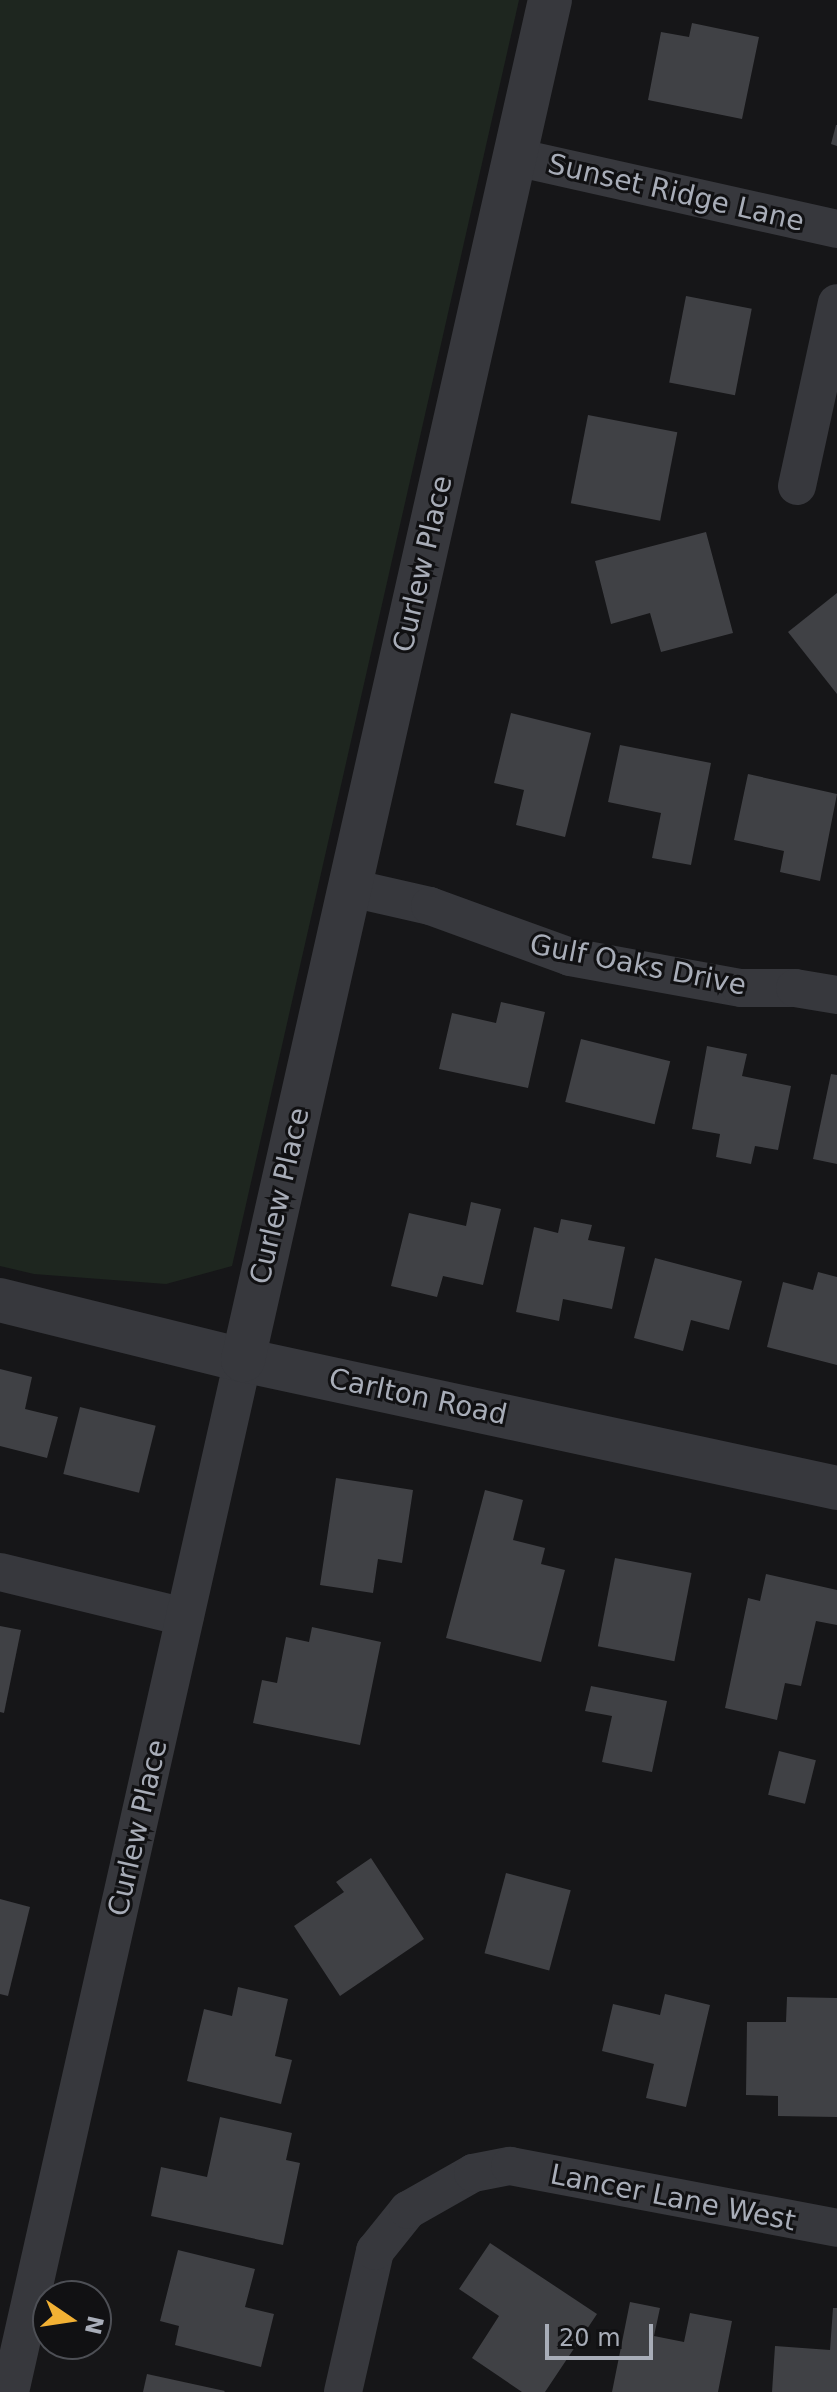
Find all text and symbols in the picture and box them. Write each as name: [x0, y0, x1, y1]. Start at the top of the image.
street label: Sunset Ridge Lane: [545, 147, 807, 239]
street label: Curlew Place: [386, 472, 460, 656]
street label: Gulf Oaks Drive: [527, 928, 749, 1002]
street label: Curlew Place: [243, 1104, 317, 1288]
street label: Carlton Road: [326, 1362, 510, 1432]
street label: Curlew Place: [101, 1736, 175, 1920]
street label: Lancer Lane West: [548, 2158, 798, 2238]
north arrow: [32, 2280, 112, 2360]
scale bar: [549, 2308, 657, 2358]
text: N: [80, 2313, 108, 2337]
text: 20 m: [559, 2324, 621, 2352]

